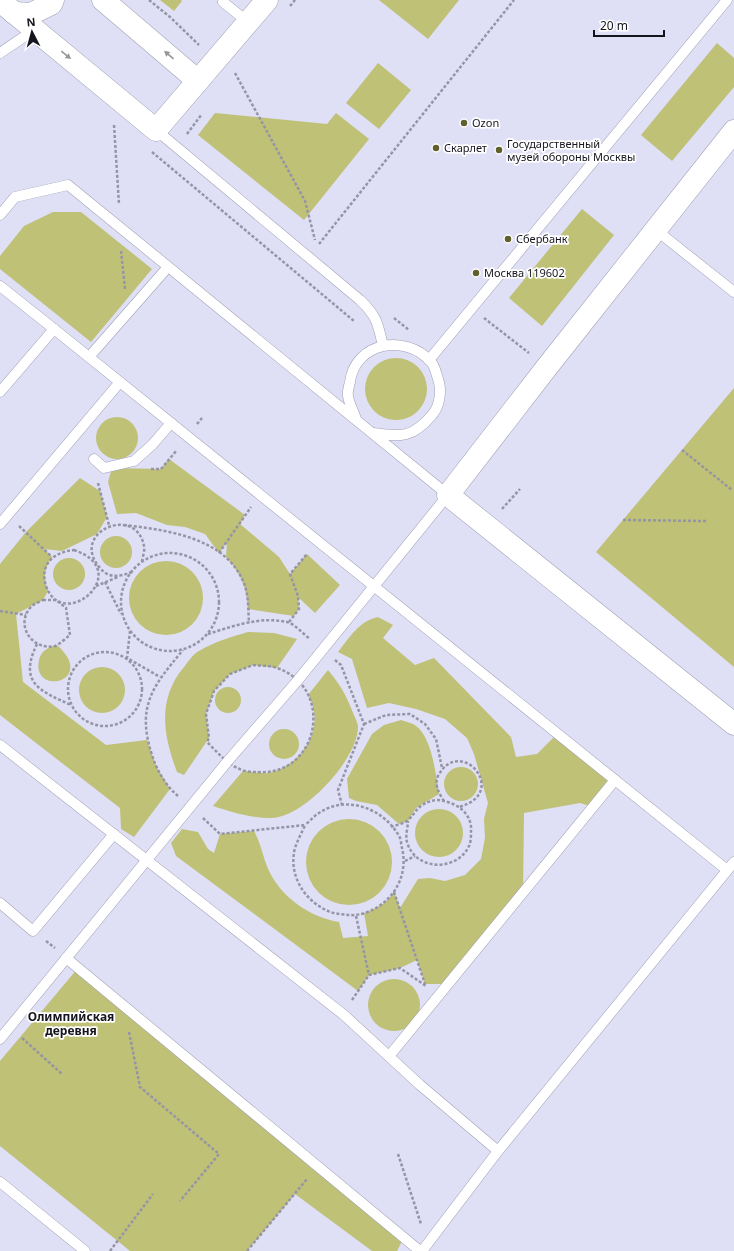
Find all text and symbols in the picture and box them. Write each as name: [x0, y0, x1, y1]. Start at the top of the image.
north arrow: [12, 12, 52, 52]
scale bar: [594, 12, 664, 38]
text: N: [26, 14, 36, 29]
text: 20 m: [600, 17, 628, 34]
one-way arrow: [60, 51, 71, 60]
one-way arrow: [163, 51, 174, 60]
place label: Ozon: [472, 115, 499, 130]
marker: Ozon: [459, 118, 469, 128]
place label: Государственный музей обороны Москвы: [507, 136, 635, 164]
place label: Скарлет: [444, 140, 487, 155]
marker: Скарлет: [431, 143, 441, 153]
marker: Государственный музей обороны Москвы: [494, 145, 504, 155]
place label: Сбербанк: [516, 231, 568, 246]
marker: Сбербанк: [503, 234, 513, 244]
place label: Москва 119602: [484, 265, 565, 280]
marker: Москва 119602: [471, 268, 481, 278]
district label: Олимпийская деревня: [28, 1008, 114, 1039]

